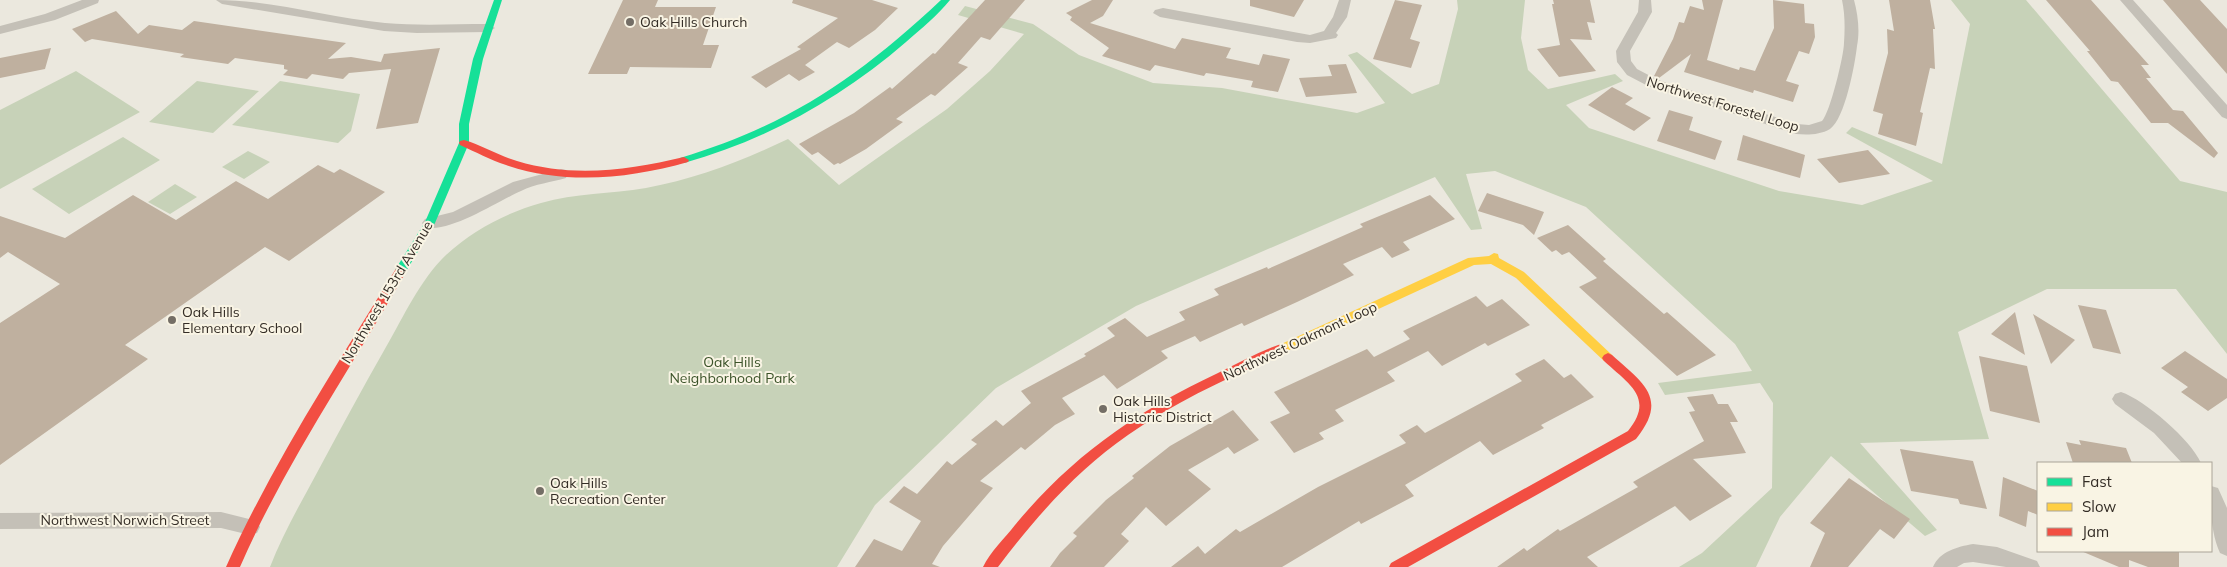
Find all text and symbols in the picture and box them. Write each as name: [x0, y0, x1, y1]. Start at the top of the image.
place label: Oak Hills Church: [640, 13, 747, 31]
marker: Oak Hills Church: [624, 16, 636, 28]
street label: Northwest Forestel Loop: [1645, 72, 1801, 136]
street label: Northwest 153rd Avenue: [337, 217, 437, 367]
street label: Northwest Oakmont Loop: [1220, 297, 1380, 385]
place label: Oak Hills Elementary School: [182, 303, 302, 337]
marker: Oak Hills Elementary School: [166, 314, 178, 326]
park label: Oak Hills Neighborhood Park: [669, 353, 795, 387]
place label: Oak Hills Historic District: [1113, 392, 1212, 426]
marker: Oak Hills Historic District: [1097, 403, 1109, 415]
legend: [2037, 462, 2212, 552]
text: Fast: [2082, 472, 2112, 491]
place label: Oak Hills Recreation Center: [550, 474, 667, 508]
marker: Oak Hills Recreation Center: [534, 485, 546, 497]
text: Slow: [2082, 497, 2116, 516]
street label: Northwest Norwich Street: [41, 511, 210, 529]
text: Jam: [2082, 522, 2109, 541]

